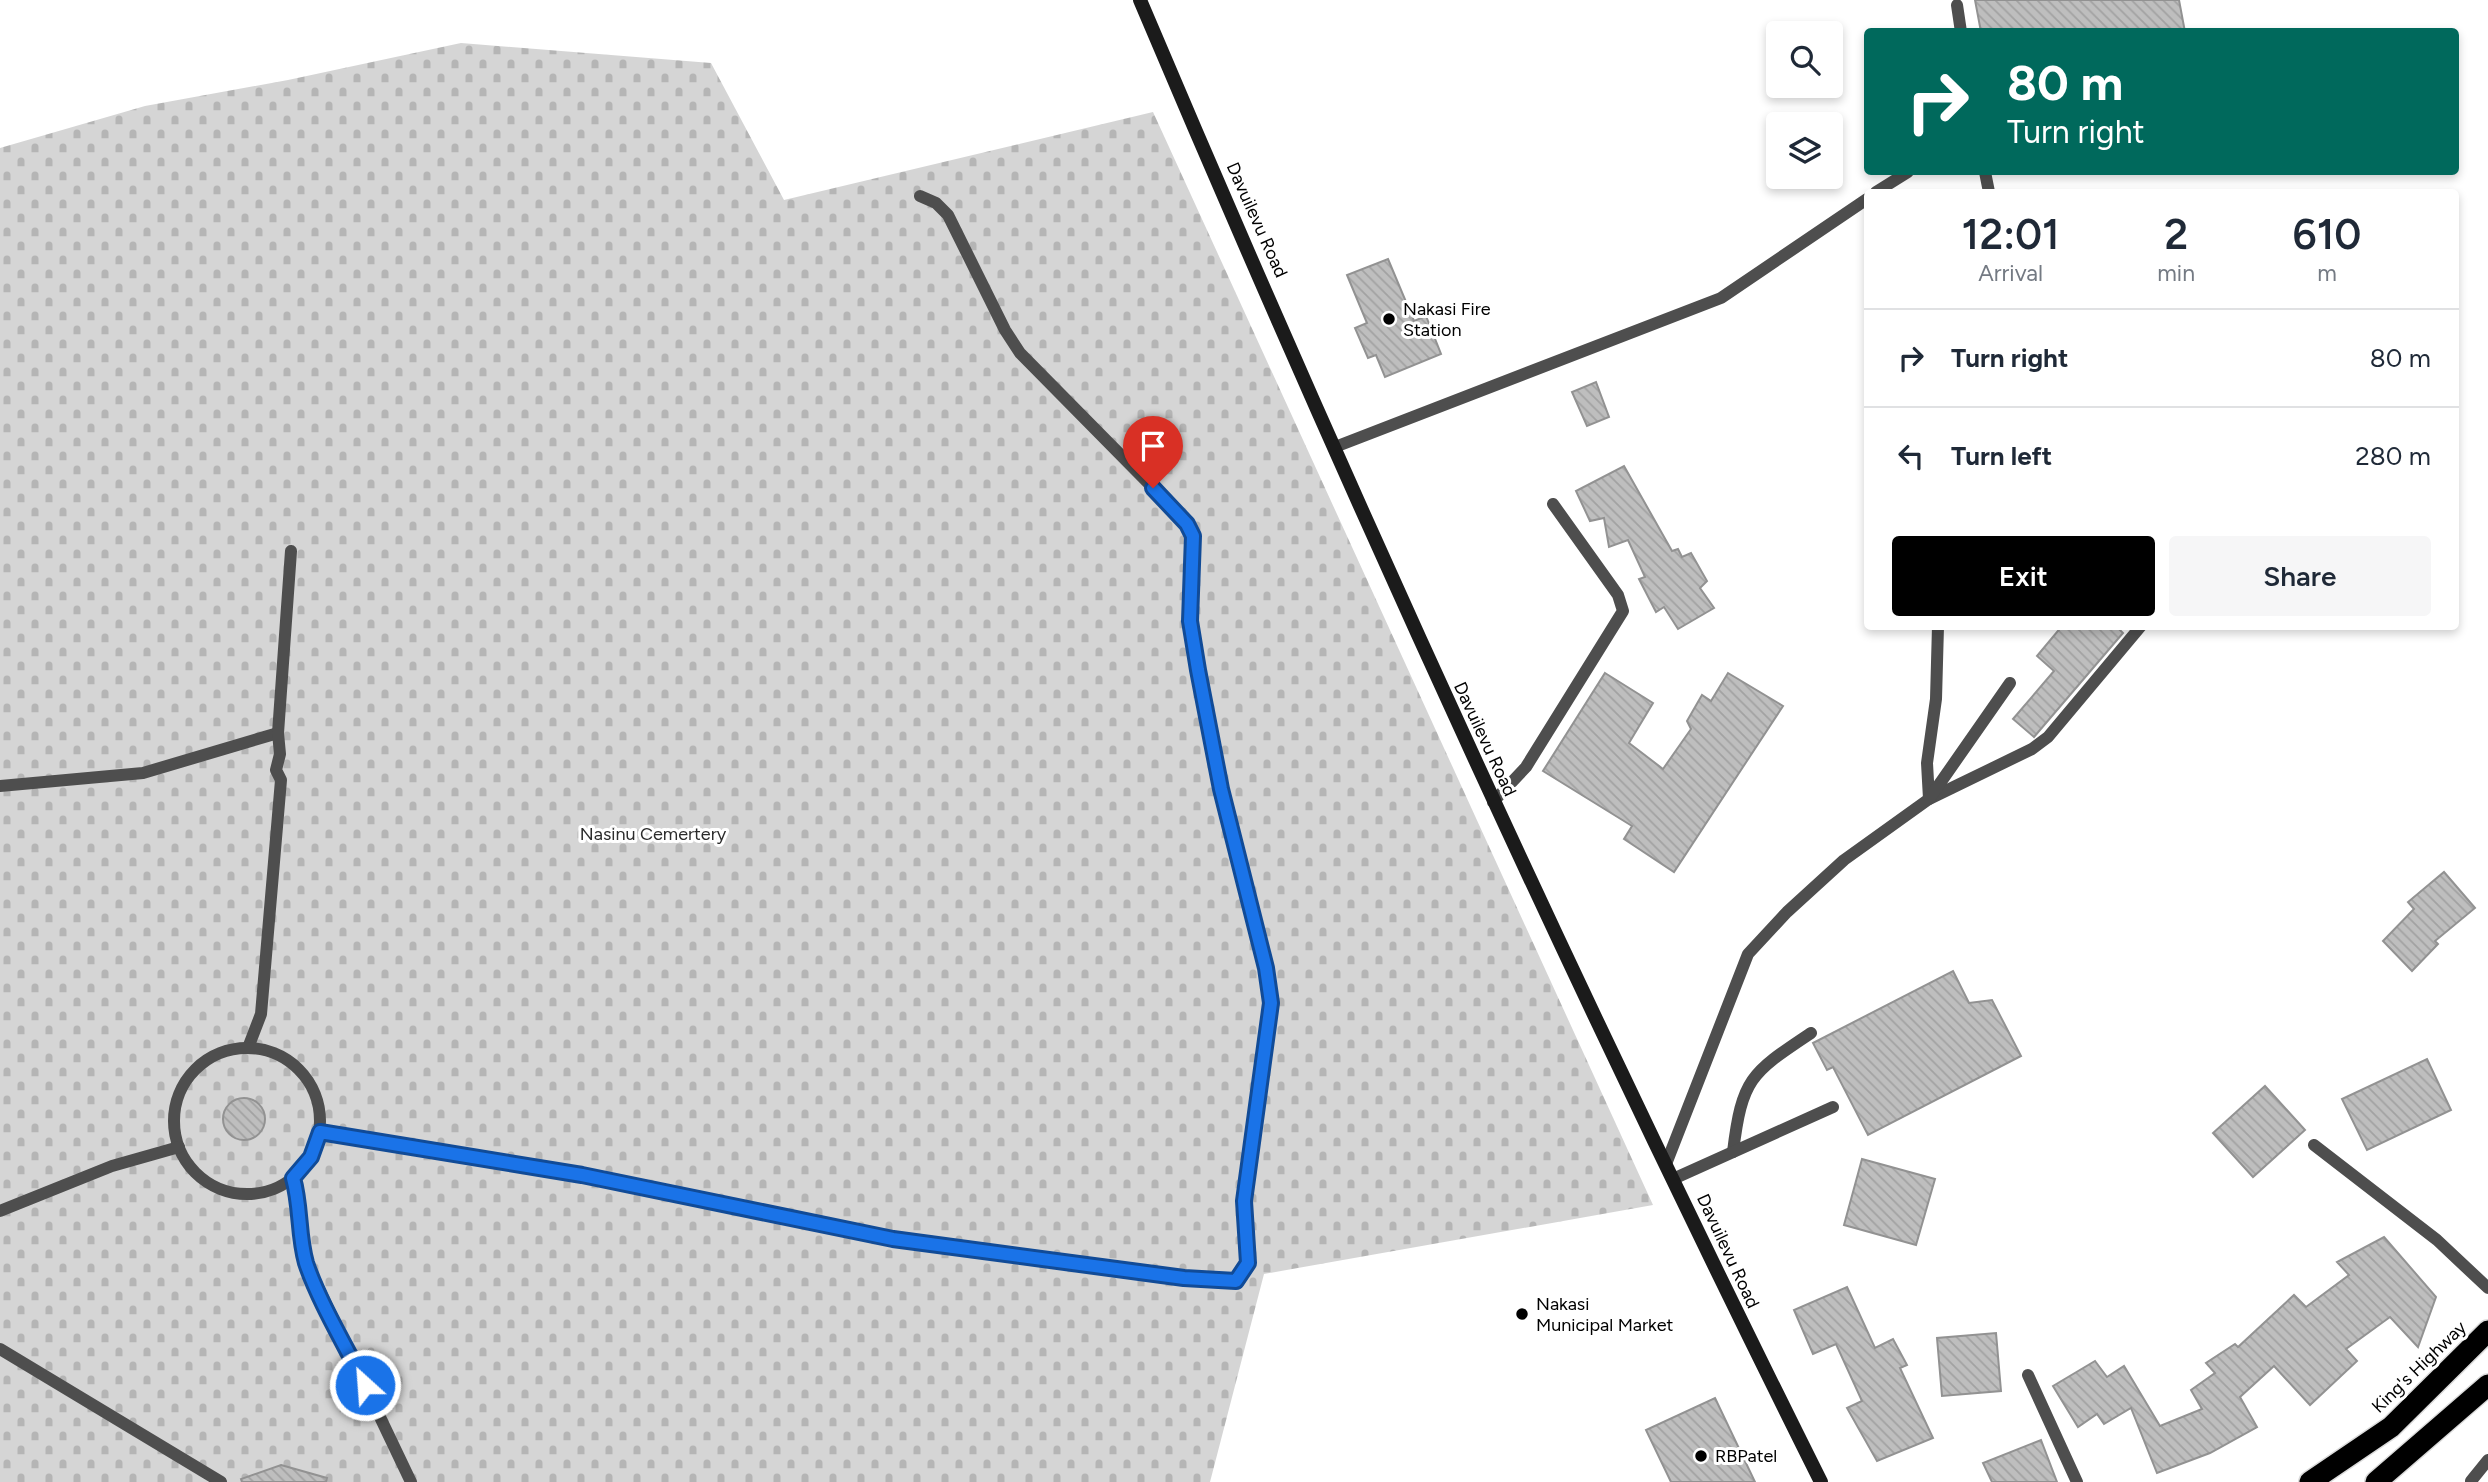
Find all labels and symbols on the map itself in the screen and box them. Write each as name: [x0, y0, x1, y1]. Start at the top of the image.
street label: Davuilevu Road: [1222, 159, 1292, 281]
place label: Nakasi Fire Station: [1403, 298, 1491, 341]
marker: Nakasi Fire Station: [1381, 311, 1397, 327]
pin: [1123, 416, 1183, 488]
street label: Davuilevu Road: [1449, 678, 1521, 800]
park label: Nasinu Cemertery: [580, 823, 727, 845]
street label: Davuilevu Road: [1692, 1190, 1764, 1312]
place label: Nakasi Municipal Market: [1536, 1293, 1673, 1336]
marker: Nakasi Municipal Market: [1514, 1306, 1530, 1322]
street label: King's Highway: [2367, 1316, 2471, 1418]
position arrow: [328, 1348, 402, 1422]
place label: RBPatel: [1715, 1445, 1777, 1467]
marker: RBPatel: [1693, 1448, 1709, 1464]

